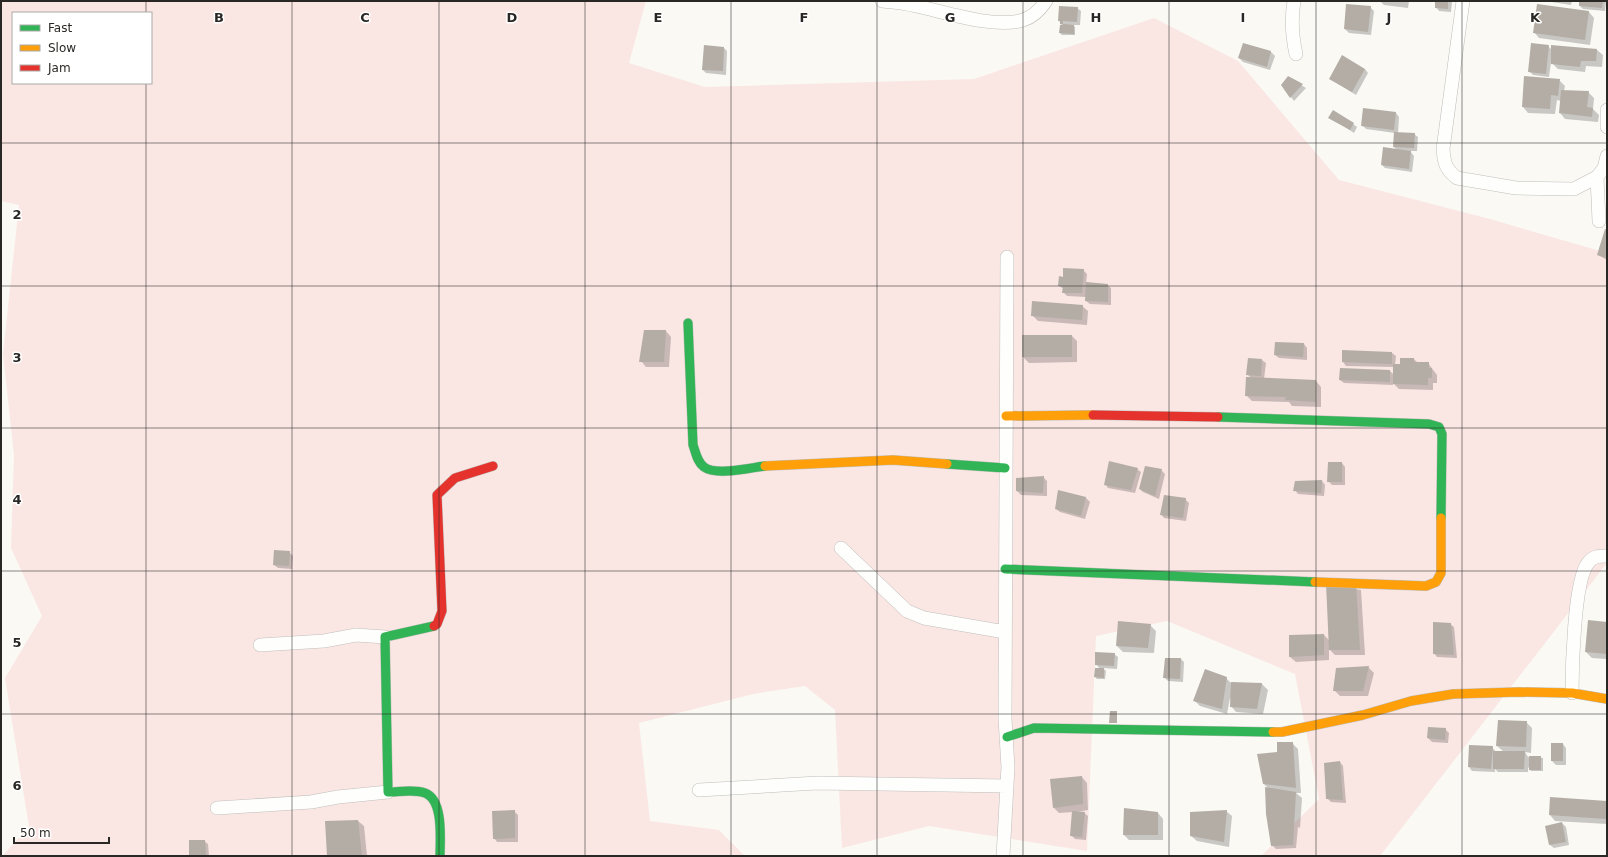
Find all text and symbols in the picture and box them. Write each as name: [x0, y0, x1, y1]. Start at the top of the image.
text: B: [214, 10, 224, 25]
text: C: [360, 10, 370, 25]
text: D: [507, 10, 518, 25]
text: E: [654, 10, 662, 25]
text: F: [800, 10, 808, 25]
text: G: [945, 10, 955, 25]
text: H: [1091, 10, 1101, 25]
text: I: [1241, 10, 1245, 25]
text: J: [1386, 10, 1391, 25]
text: K: [1530, 10, 1541, 25]
legend: [12, 12, 152, 84]
text: Fast: [48, 21, 72, 35]
text: Slow: [48, 41, 76, 55]
text: Jam: [47, 61, 71, 75]
text: 2: [12, 207, 22, 222]
text: 3: [12, 350, 22, 365]
text: 4: [12, 492, 22, 507]
text: 5: [12, 635, 22, 650]
text: 6: [12, 778, 22, 793]
scale bar: [14, 819, 109, 845]
text: 50 m: [20, 826, 51, 840]

